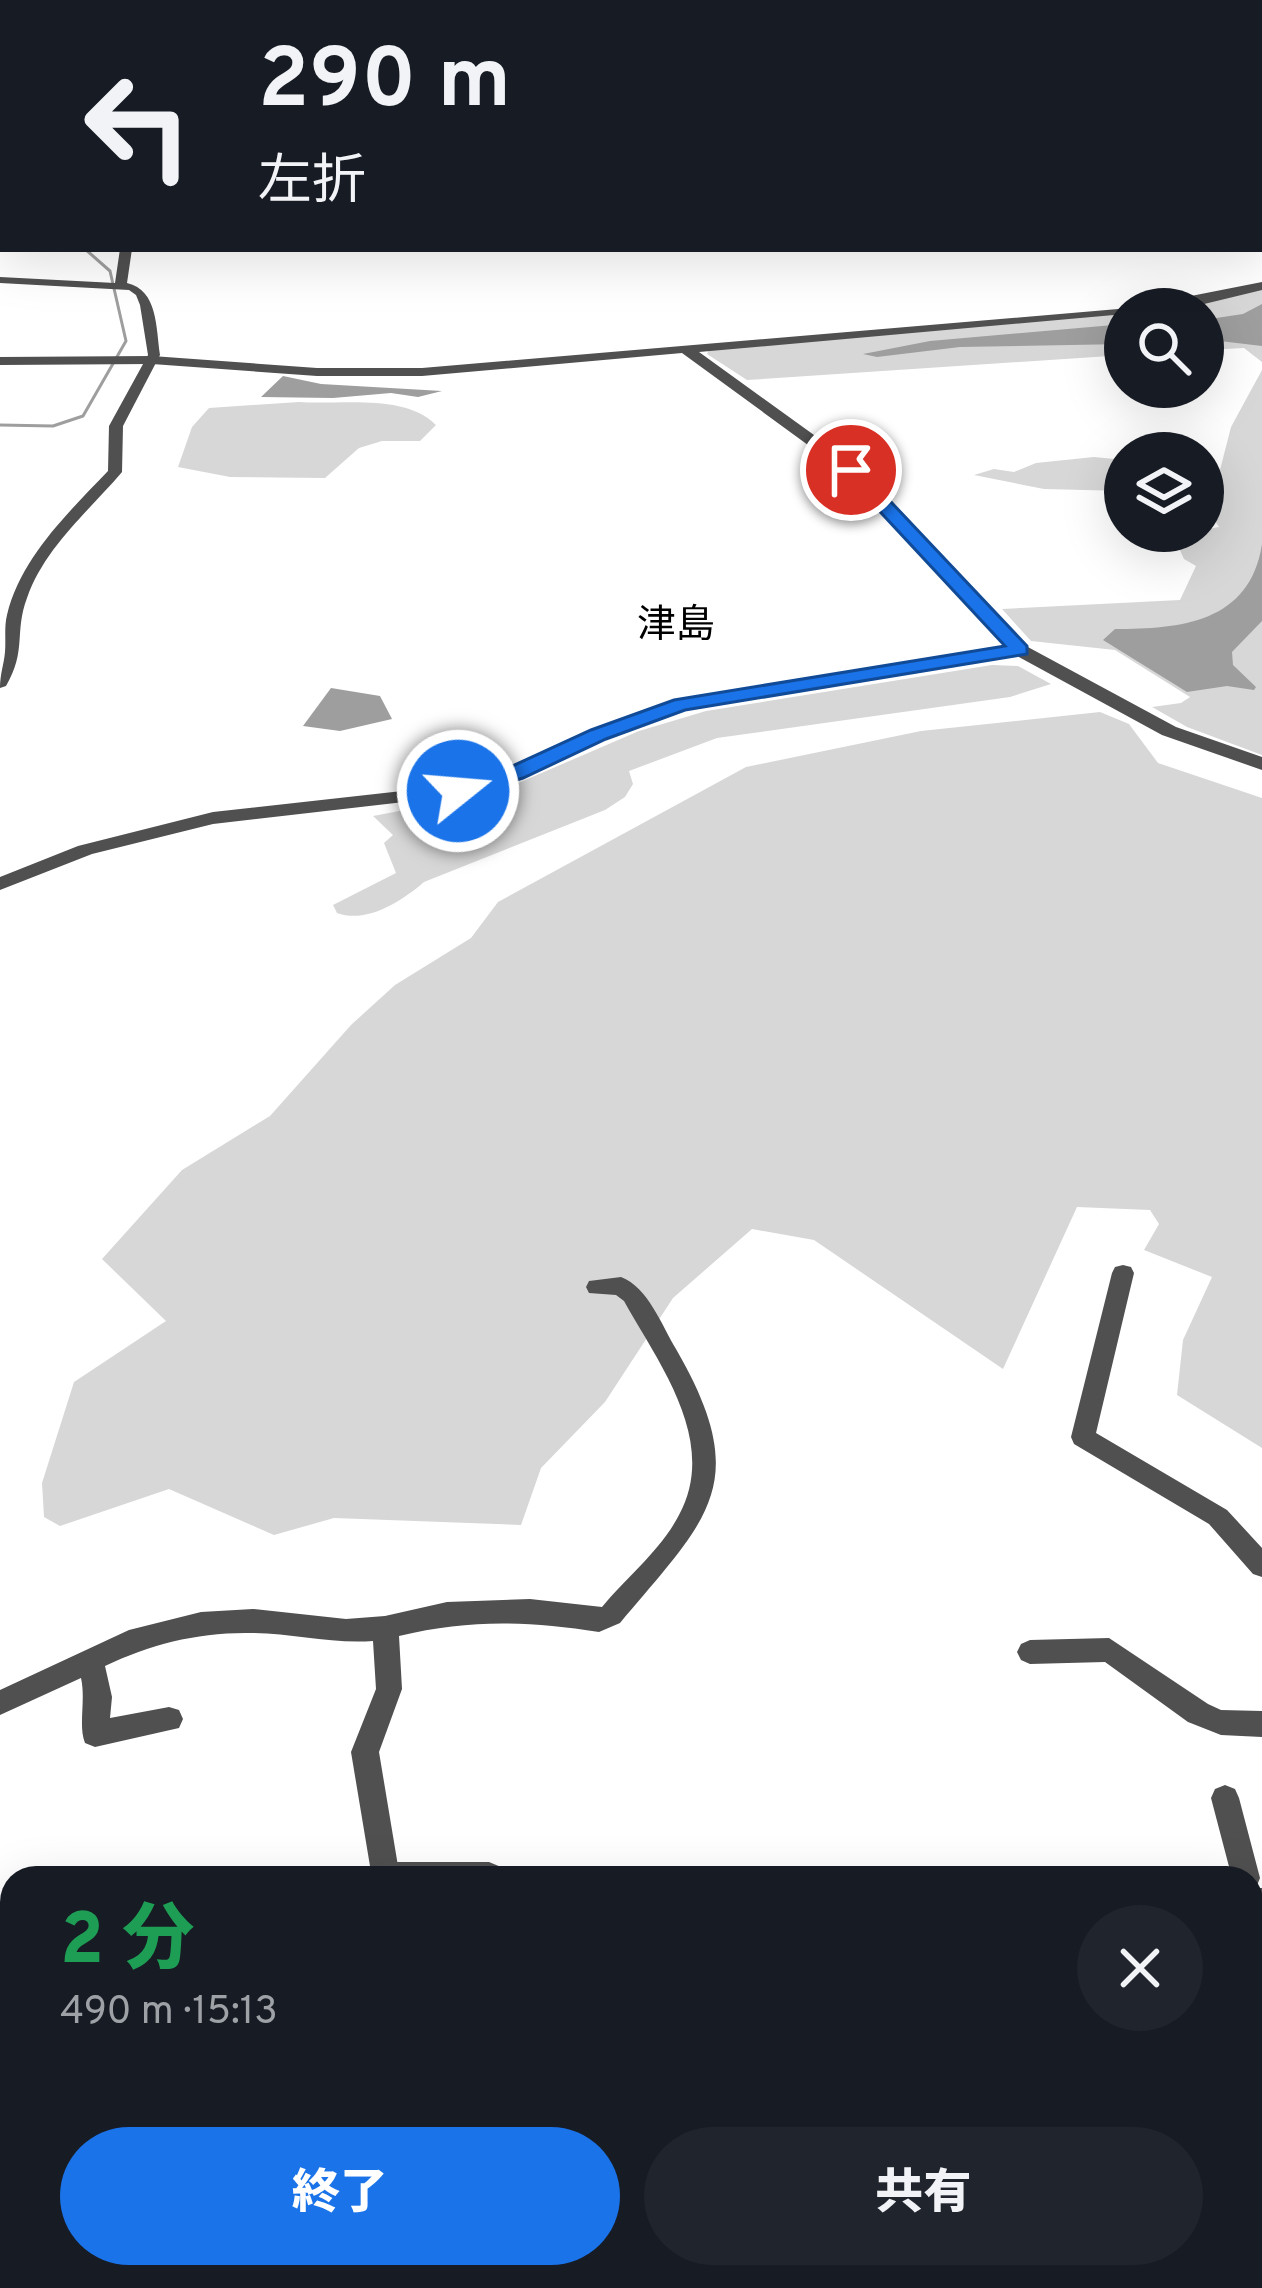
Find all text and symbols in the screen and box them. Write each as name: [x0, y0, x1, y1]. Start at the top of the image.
text: 290 m: [258, 31, 511, 137]
icon: left: [60, 48, 216, 204]
text: 左折: [258, 150, 366, 219]
map controls: [1104, 288, 1224, 552]
button: search: [1104, 288, 1224, 408]
pin: [800, 419, 902, 521]
button: layers: [1104, 432, 1224, 552]
icon: arrive: [818, 437, 884, 503]
district label: 津島: [637, 603, 715, 652]
position arrow: [395, 728, 521, 854]
text: 2 分: [60, 1898, 194, 1990]
button: close: [1077, 1905, 1203, 2031]
text: 490 m · 15:13: [60, 1989, 278, 2038]
button: 終了: [60, 2127, 620, 2265]
button: 共有: [644, 2127, 1203, 2265]

